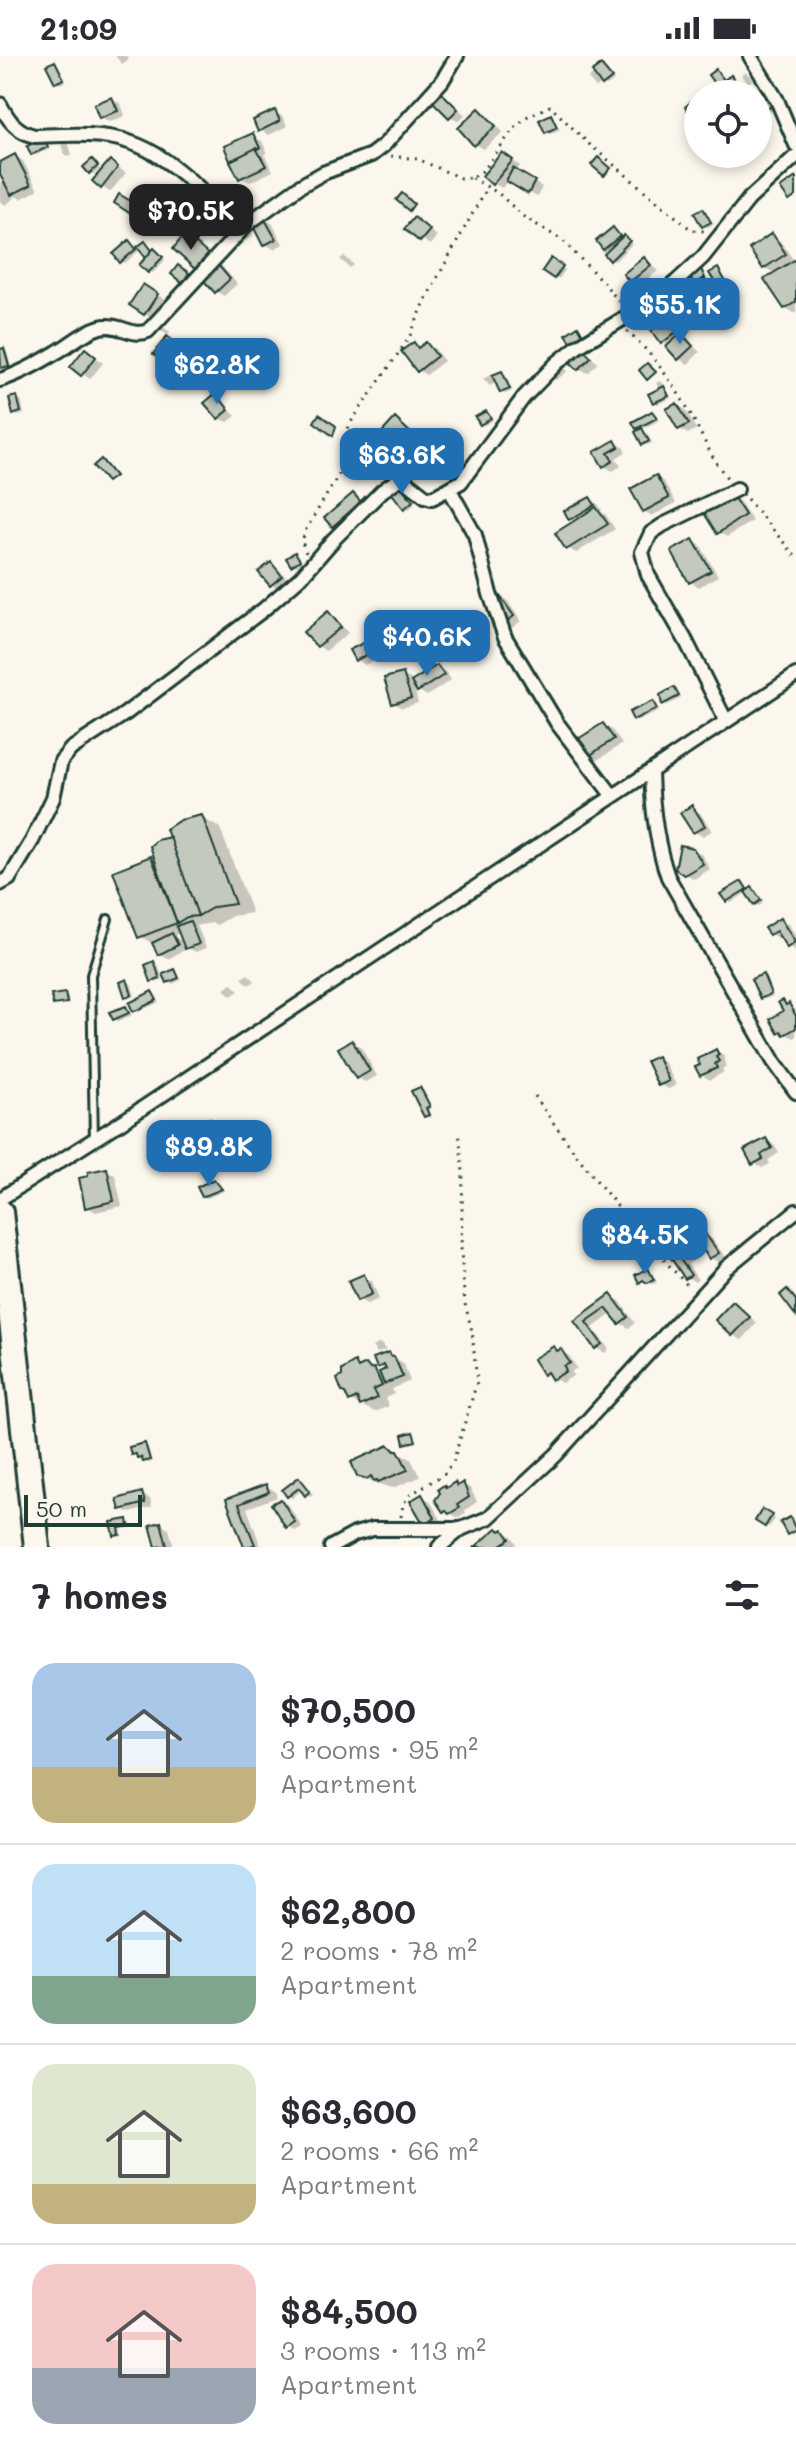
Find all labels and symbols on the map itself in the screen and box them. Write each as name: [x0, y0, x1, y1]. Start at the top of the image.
pin: $70.5K: [126, 184, 256, 252]
pin: $55.1K: [615, 278, 745, 346]
pin: $62.8K: [152, 338, 282, 406]
pin: $63.6K: [337, 428, 467, 496]
pin: $40.6K: [362, 610, 492, 678]
pin: $89.8K: [144, 1120, 274, 1188]
pin: $84.5K: [580, 1208, 710, 1276]
scale bar: [24, 1491, 142, 1527]

